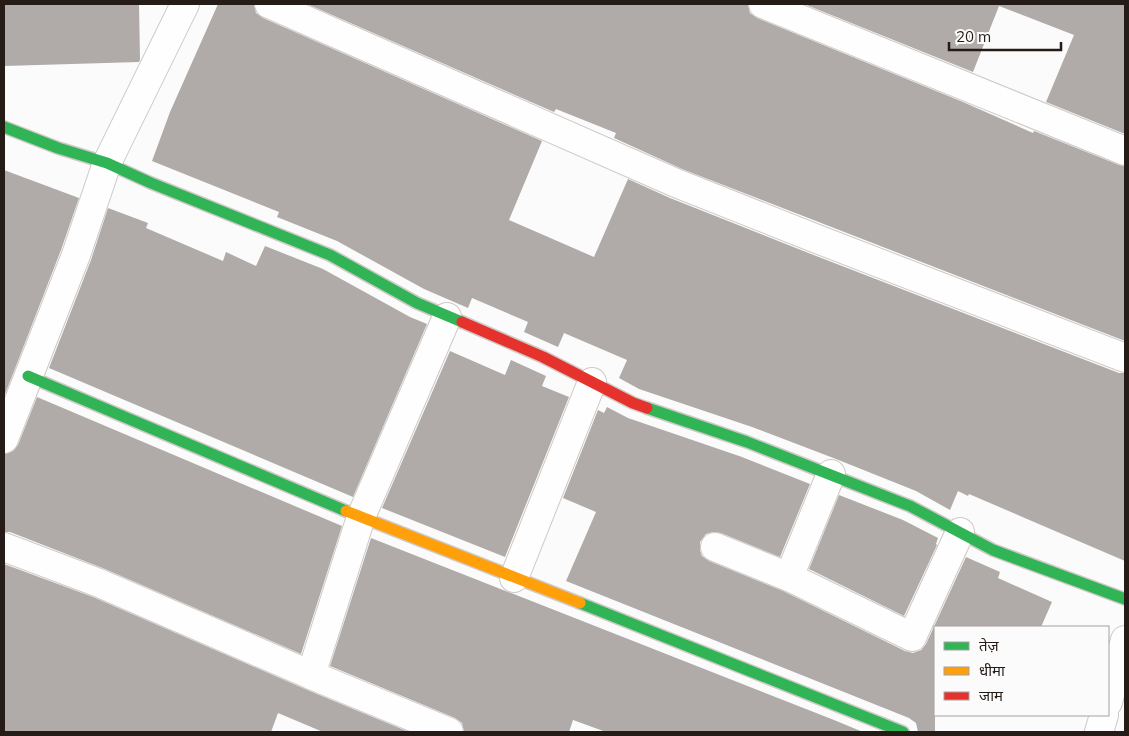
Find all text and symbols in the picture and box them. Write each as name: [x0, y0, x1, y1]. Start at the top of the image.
scale bar: [949, 20, 1062, 52]
text: 20 m: [956, 27, 991, 46]
legend: [934, 626, 1109, 716]
text: तेज़: [979, 636, 1000, 655]
text: धीमा: [979, 661, 1006, 680]
text: जाम: [979, 686, 1004, 705]

